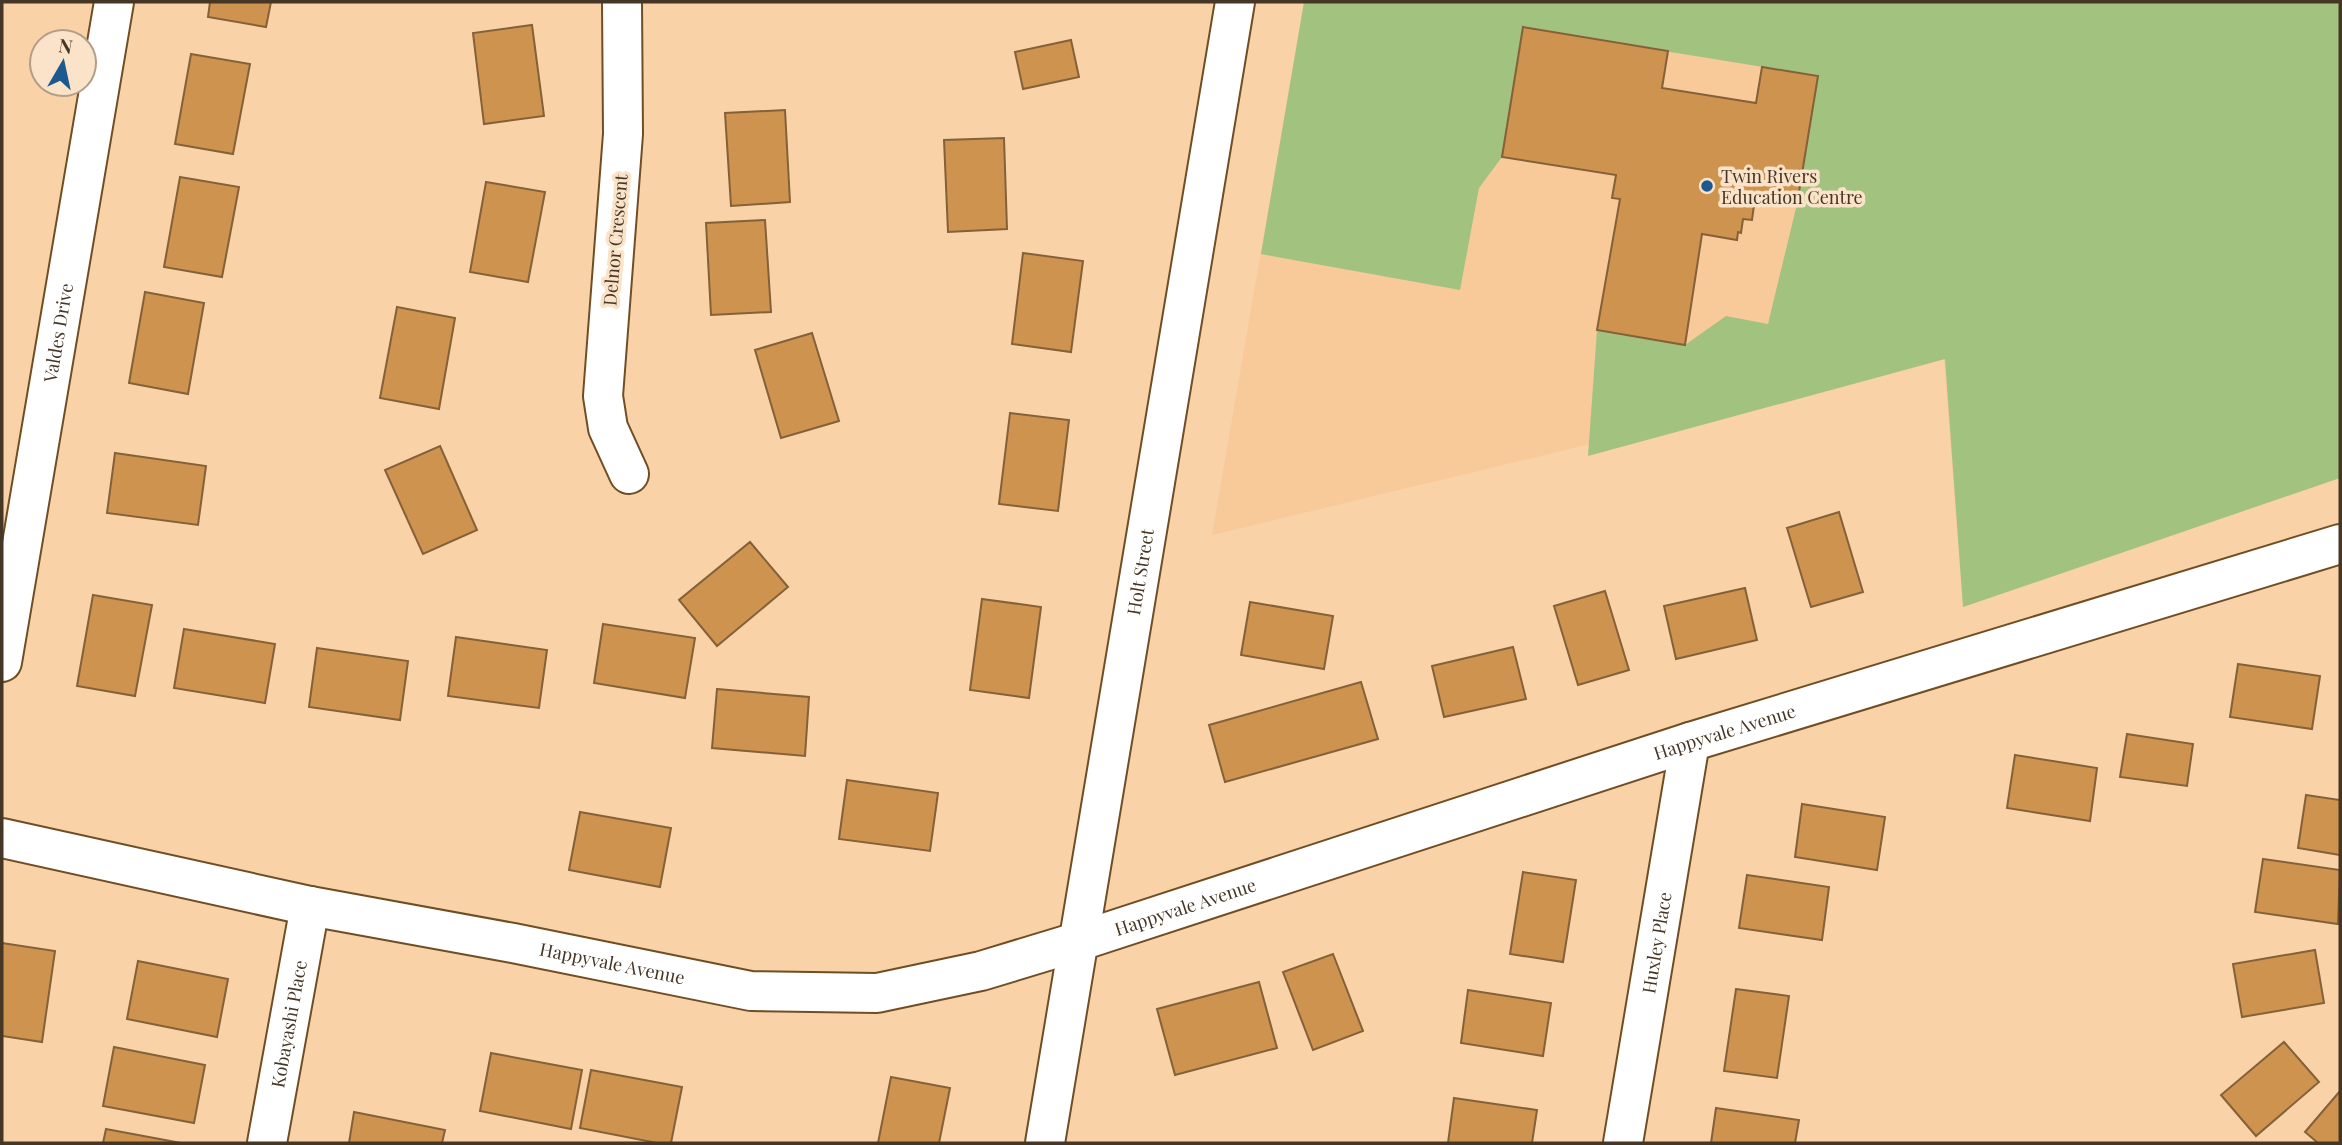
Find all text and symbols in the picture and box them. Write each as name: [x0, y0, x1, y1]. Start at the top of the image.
north arrow: [28, 28, 98, 98]
text: N: [57, 31, 75, 59]
place label: Twin Rivers Education Centre: [1721, 164, 1863, 209]
street label: Delnor Crescent: [597, 173, 633, 307]
marker: Twin Rivers Education Centre: [1699, 178, 1715, 194]
street label: Valdes Drive: [37, 281, 78, 385]
street label: Holt Street: [1121, 526, 1159, 617]
street label: Happyvale Avenue: [1650, 699, 1798, 765]
street label: Happyvale Avenue: [1111, 872, 1259, 941]
street label: Huxley Place: [1636, 890, 1677, 995]
street label: Happyvale Avenue: [538, 937, 687, 989]
street label: Kobayashi Place: [265, 958, 312, 1090]

